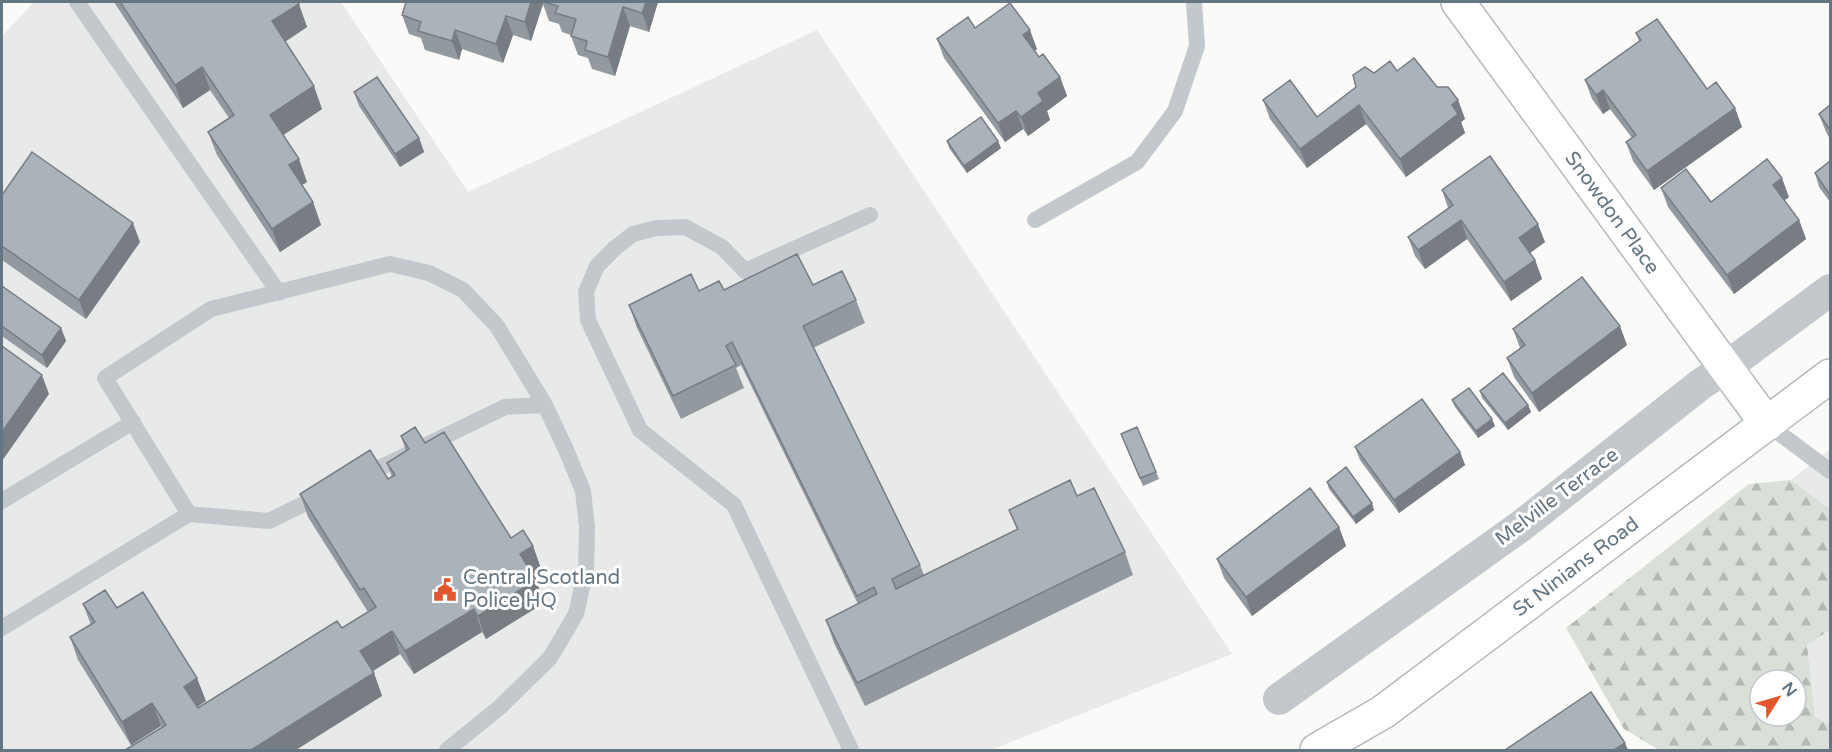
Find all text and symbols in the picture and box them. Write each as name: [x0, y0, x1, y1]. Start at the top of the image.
street label: Snowdon Place: [1559, 147, 1665, 279]
street label: Melville Terrace: [1491, 443, 1623, 551]
street label: St Ninians Road: [1508, 512, 1644, 622]
place label: Central Scotland Police HQ: [463, 566, 620, 613]
public building icon: Central Scotland Police HQ: [432, 577, 458, 603]
north arrow: [1748, 668, 1808, 728]
text: N: [1777, 678, 1801, 701]

